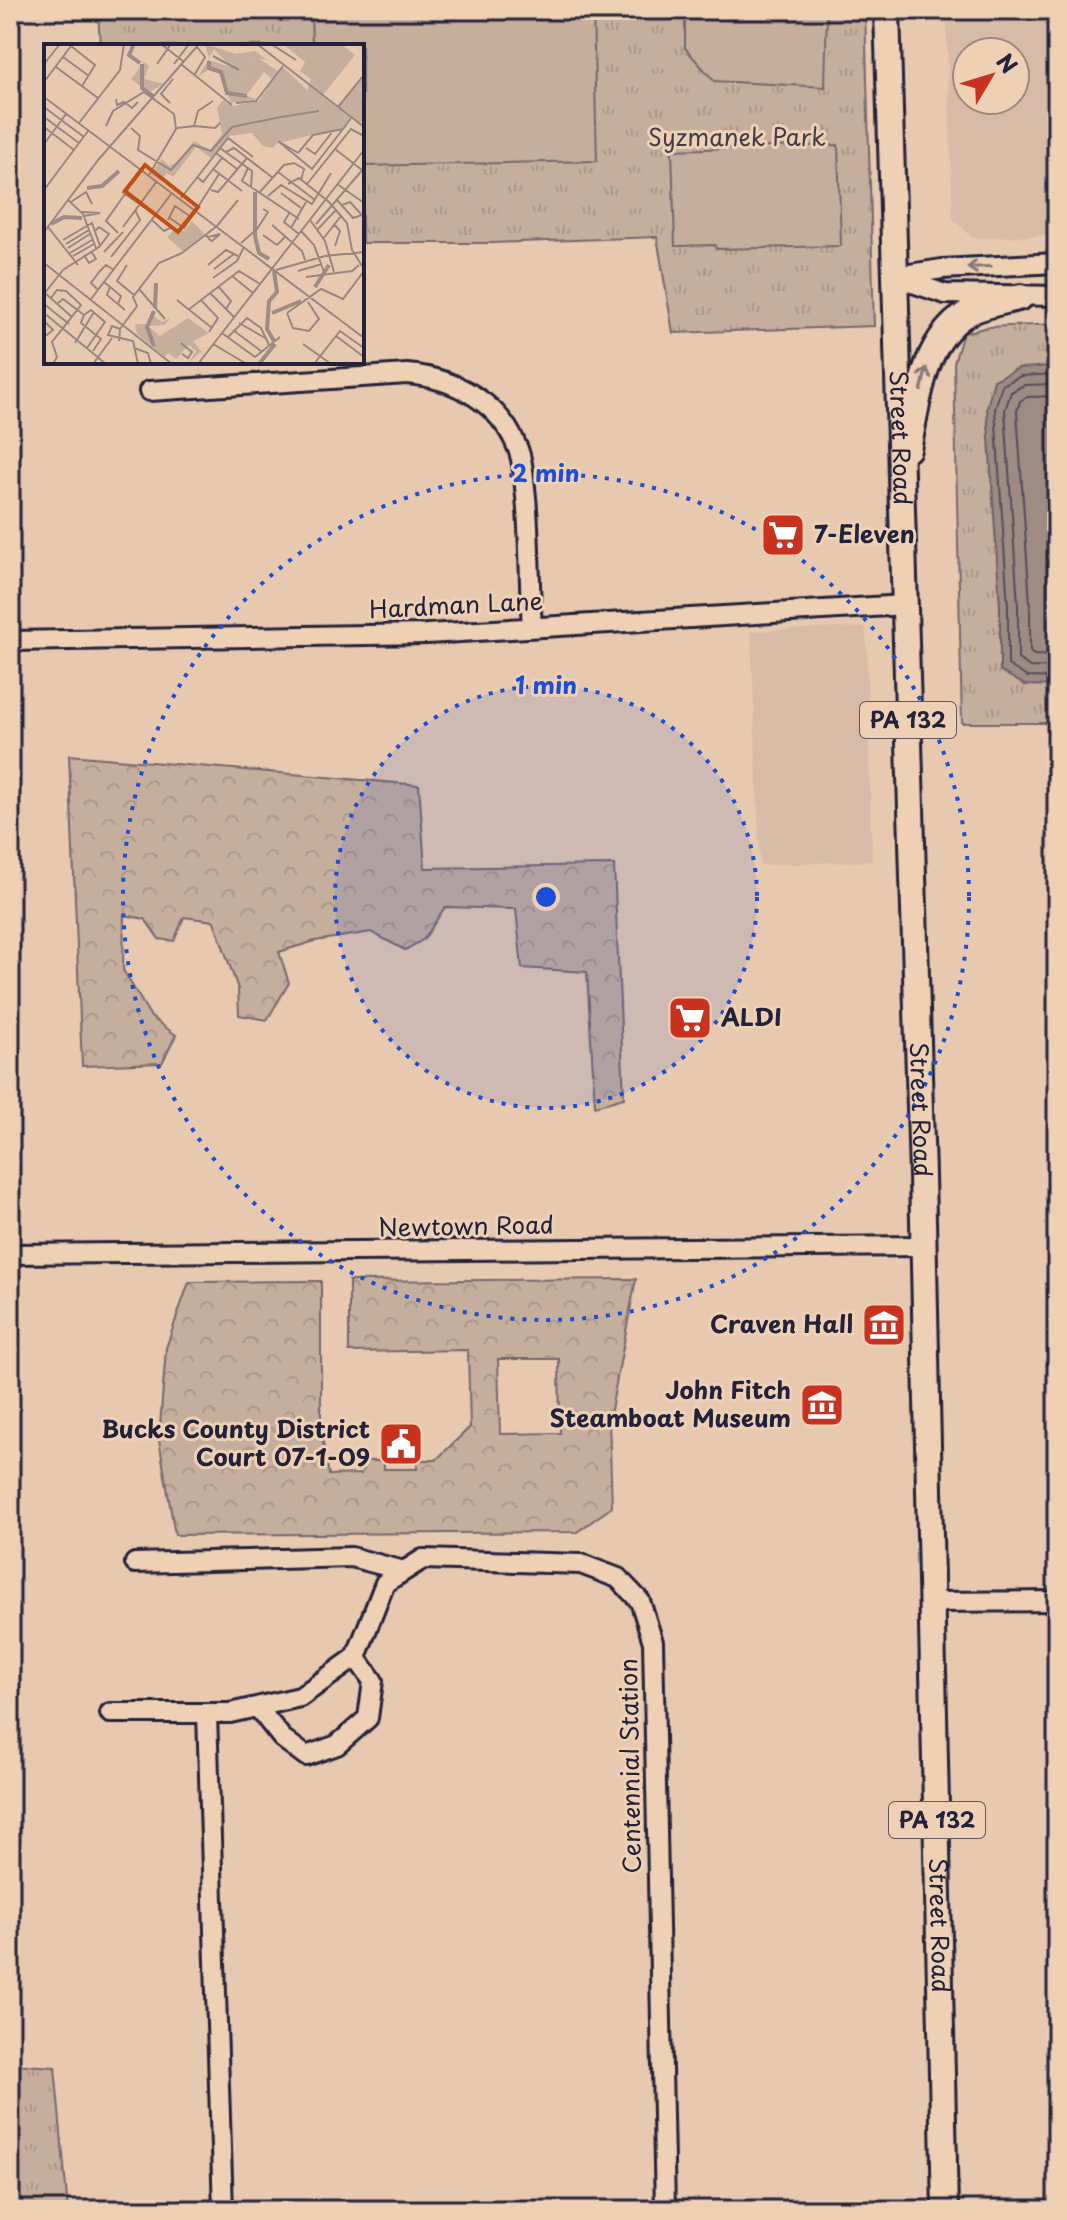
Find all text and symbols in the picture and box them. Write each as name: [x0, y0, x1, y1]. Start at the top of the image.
north arrow: [951, 36, 1031, 116]
inset map: [44, 44, 364, 364]
text: N: [990, 46, 1026, 80]
park label: Syzmanek Park: [648, 118, 826, 154]
one-way arrow: [966, 260, 993, 275]
one-way arrow: [917, 367, 932, 393]
street label: Street Road: [882, 370, 922, 506]
text: 2 min: [512, 454, 580, 490]
supermarket icon: 7-Eleven: [759, 511, 807, 559]
place label: 7-Eleven: [814, 515, 915, 551]
street label: Hardman Lane: [368, 581, 544, 627]
text: 1 min: [515, 666, 577, 702]
road number: PA 132: [860, 702, 956, 738]
centre of rings: [532, 883, 560, 911]
supermarket icon: ALDI: [666, 994, 714, 1042]
place label: ALDI: [720, 998, 782, 1034]
street label: Street Road: [902, 1041, 942, 1177]
street label: Newtown Road: [378, 1205, 554, 1245]
museum icon: Craven Hall: [860, 1301, 908, 1349]
place label: Craven Hall: [710, 1305, 853, 1341]
place label: John Fitch Steamboat Museum: [550, 1371, 791, 1435]
museum icon: John Fitch Steamboat Museum: [798, 1381, 846, 1429]
place label: Bucks County District Court 07-1-09: [101, 1410, 370, 1474]
public building icon: Bucks County District Court 07-1-09: [377, 1420, 425, 1468]
street label: Centennial Station: [609, 1658, 649, 1874]
road number: PA 132: [889, 1802, 985, 1838]
street label: Street Road: [921, 1857, 960, 1993]

